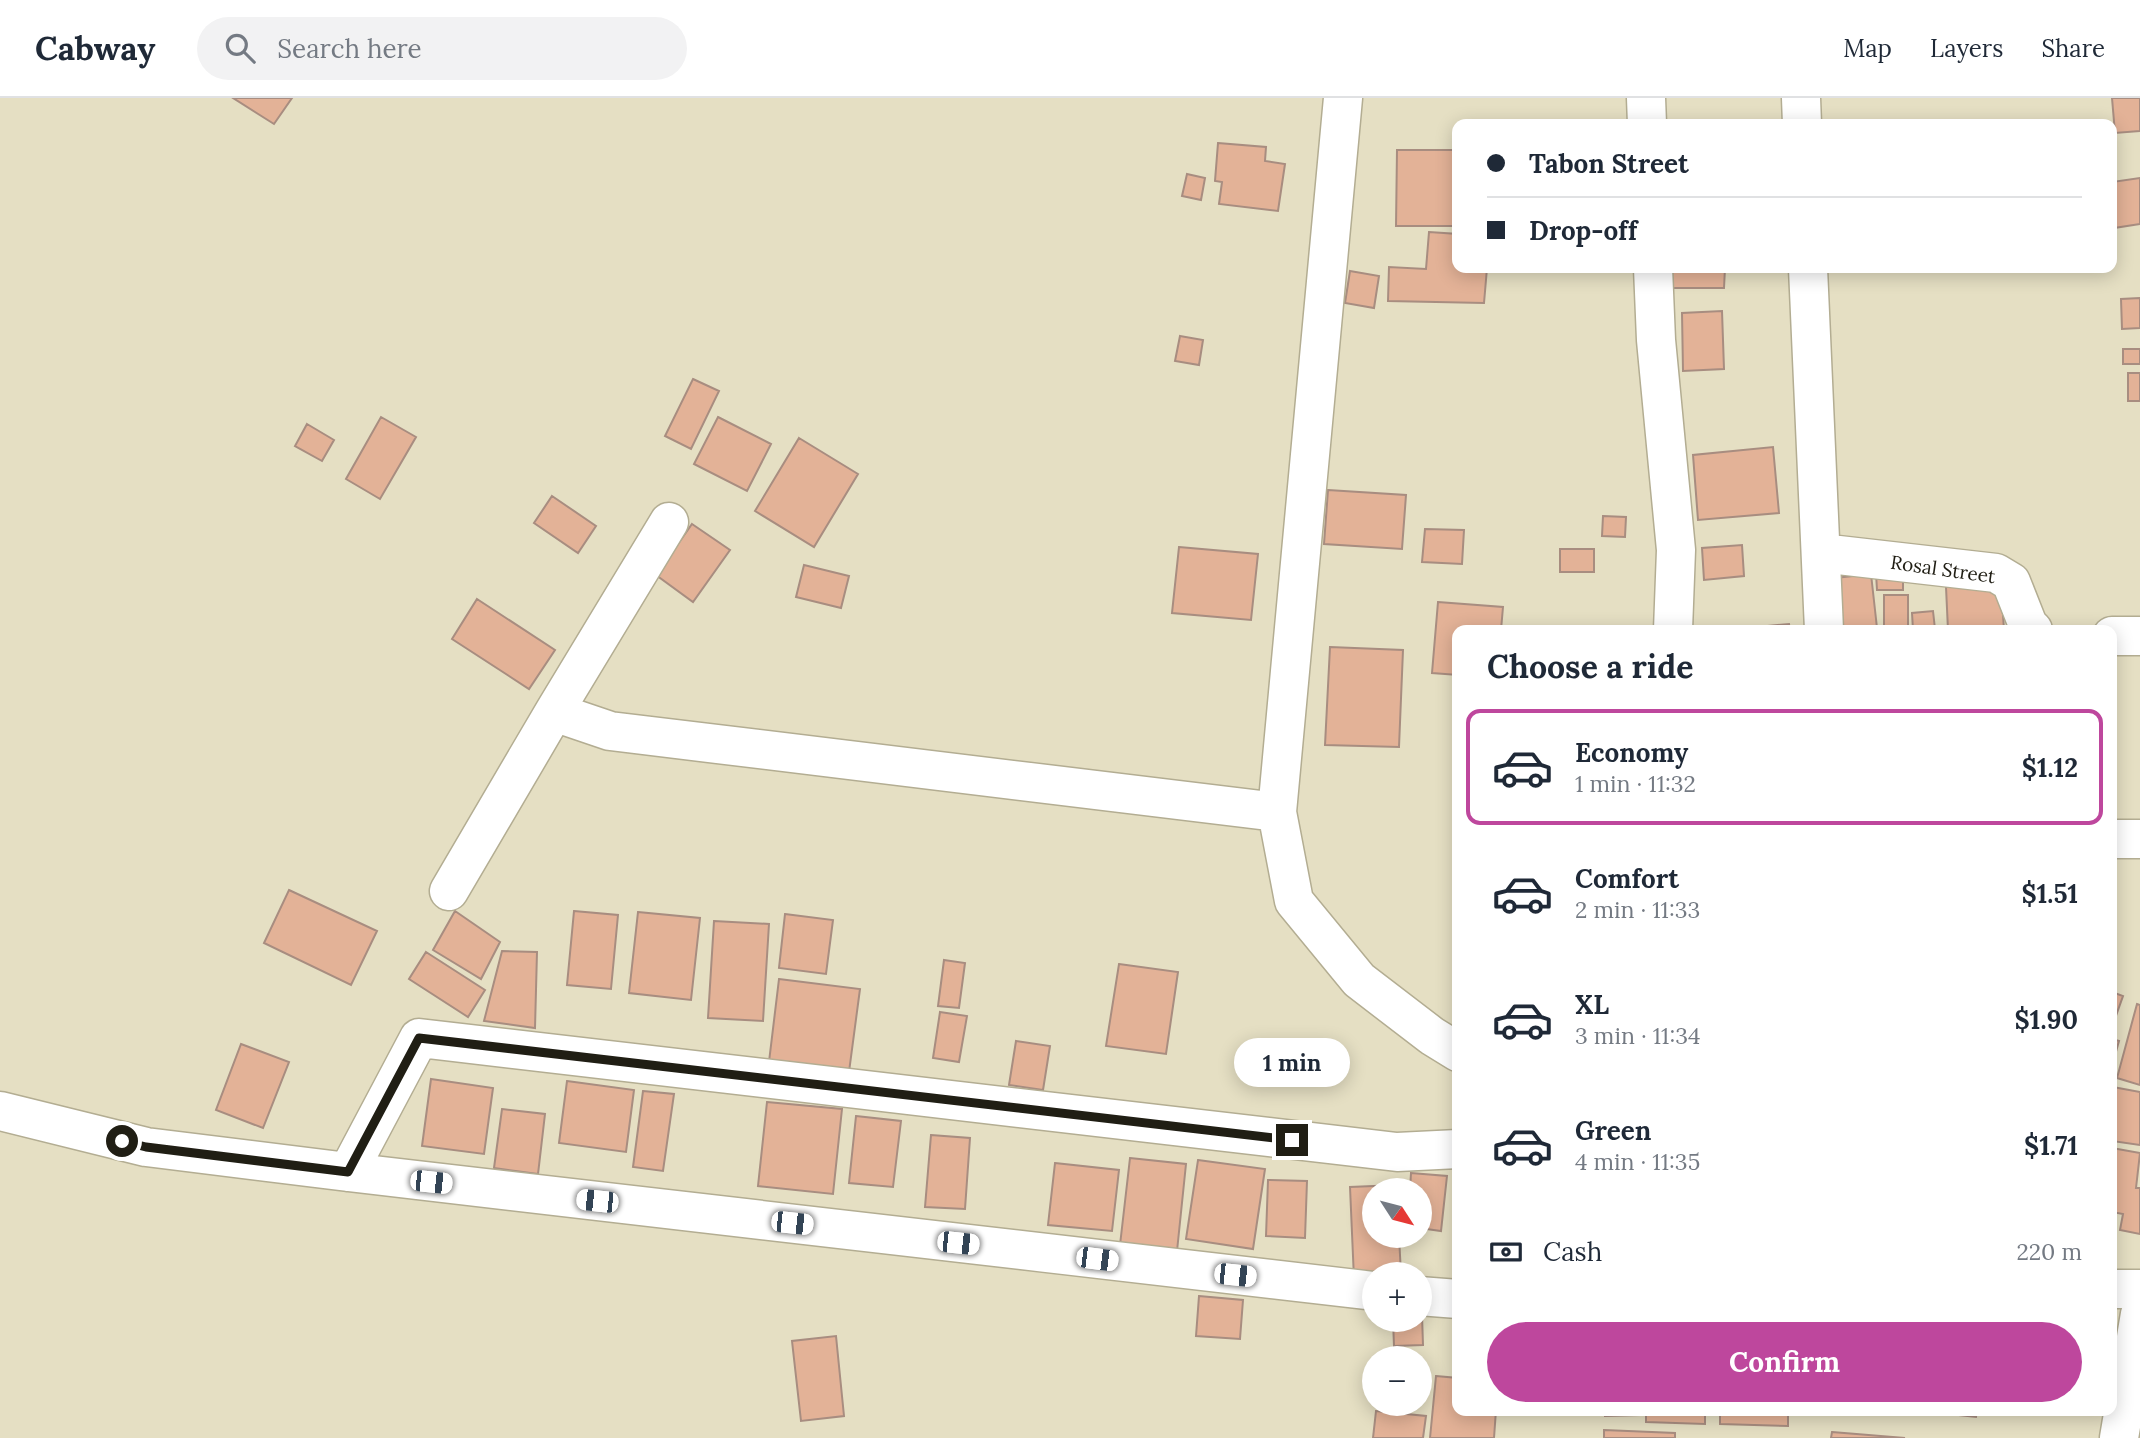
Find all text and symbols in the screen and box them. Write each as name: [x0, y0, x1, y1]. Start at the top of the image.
search box: [197, 17, 687, 80]
text: Cabway: [35, 27, 155, 69]
icon: search: [221, 29, 259, 67]
text: Search here: [277, 32, 422, 65]
text: Map: [1843, 33, 1892, 64]
text: Layers: [1930, 33, 2003, 64]
text: Share: [2041, 33, 2105, 64]
text: Tabon Street: [1529, 147, 1689, 180]
text: Drop-off: [1529, 214, 1637, 247]
street label: Rosal Street: [1889, 550, 1998, 588]
text: Choose a ride: [1487, 646, 1694, 687]
icon: car: [1491, 736, 1554, 799]
text: Economy: [1575, 736, 1688, 769]
text: $1.12: [2022, 751, 2078, 784]
text: 1 min · 11:32: [1575, 769, 1696, 798]
icon: car: [1491, 862, 1554, 925]
text: Comfort: [1575, 862, 1679, 895]
text: $1.51: [2022, 877, 2078, 910]
text: 2 min · 11:33: [1575, 895, 1700, 924]
icon: car: [1491, 988, 1554, 1051]
text: XL: [1575, 988, 1609, 1021]
text: $1.90: [2015, 1003, 2078, 1036]
text: 3 min · 11:34: [1575, 1021, 1700, 1050]
callout: 1 min: [1234, 1038, 1350, 1088]
text: 1 min: [1263, 1048, 1321, 1077]
icon: car: [1491, 1114, 1554, 1177]
text: Green: [1575, 1114, 1651, 1147]
route end: [1276, 1124, 1308, 1156]
route start: [106, 1125, 138, 1157]
text: $1.71: [2024, 1129, 2078, 1162]
text: 4 min · 11:35: [1575, 1147, 1700, 1176]
car: [410, 1169, 453, 1195]
north arrow: [1362, 1178, 1432, 1248]
map controls: [1362, 1178, 1432, 1416]
car: [576, 1188, 619, 1214]
car: [771, 1210, 814, 1236]
car: [937, 1230, 980, 1256]
icon: cash: [1487, 1233, 1525, 1271]
text: Cash: [1543, 1235, 1602, 1268]
text: 220 m: [2016, 1237, 2082, 1266]
car: [1075, 1246, 1120, 1272]
car: [1214, 1262, 1257, 1288]
button: +: [1362, 1262, 1432, 1332]
button: Confirm: [1487, 1322, 2082, 1402]
button: −: [1362, 1346, 1432, 1416]

